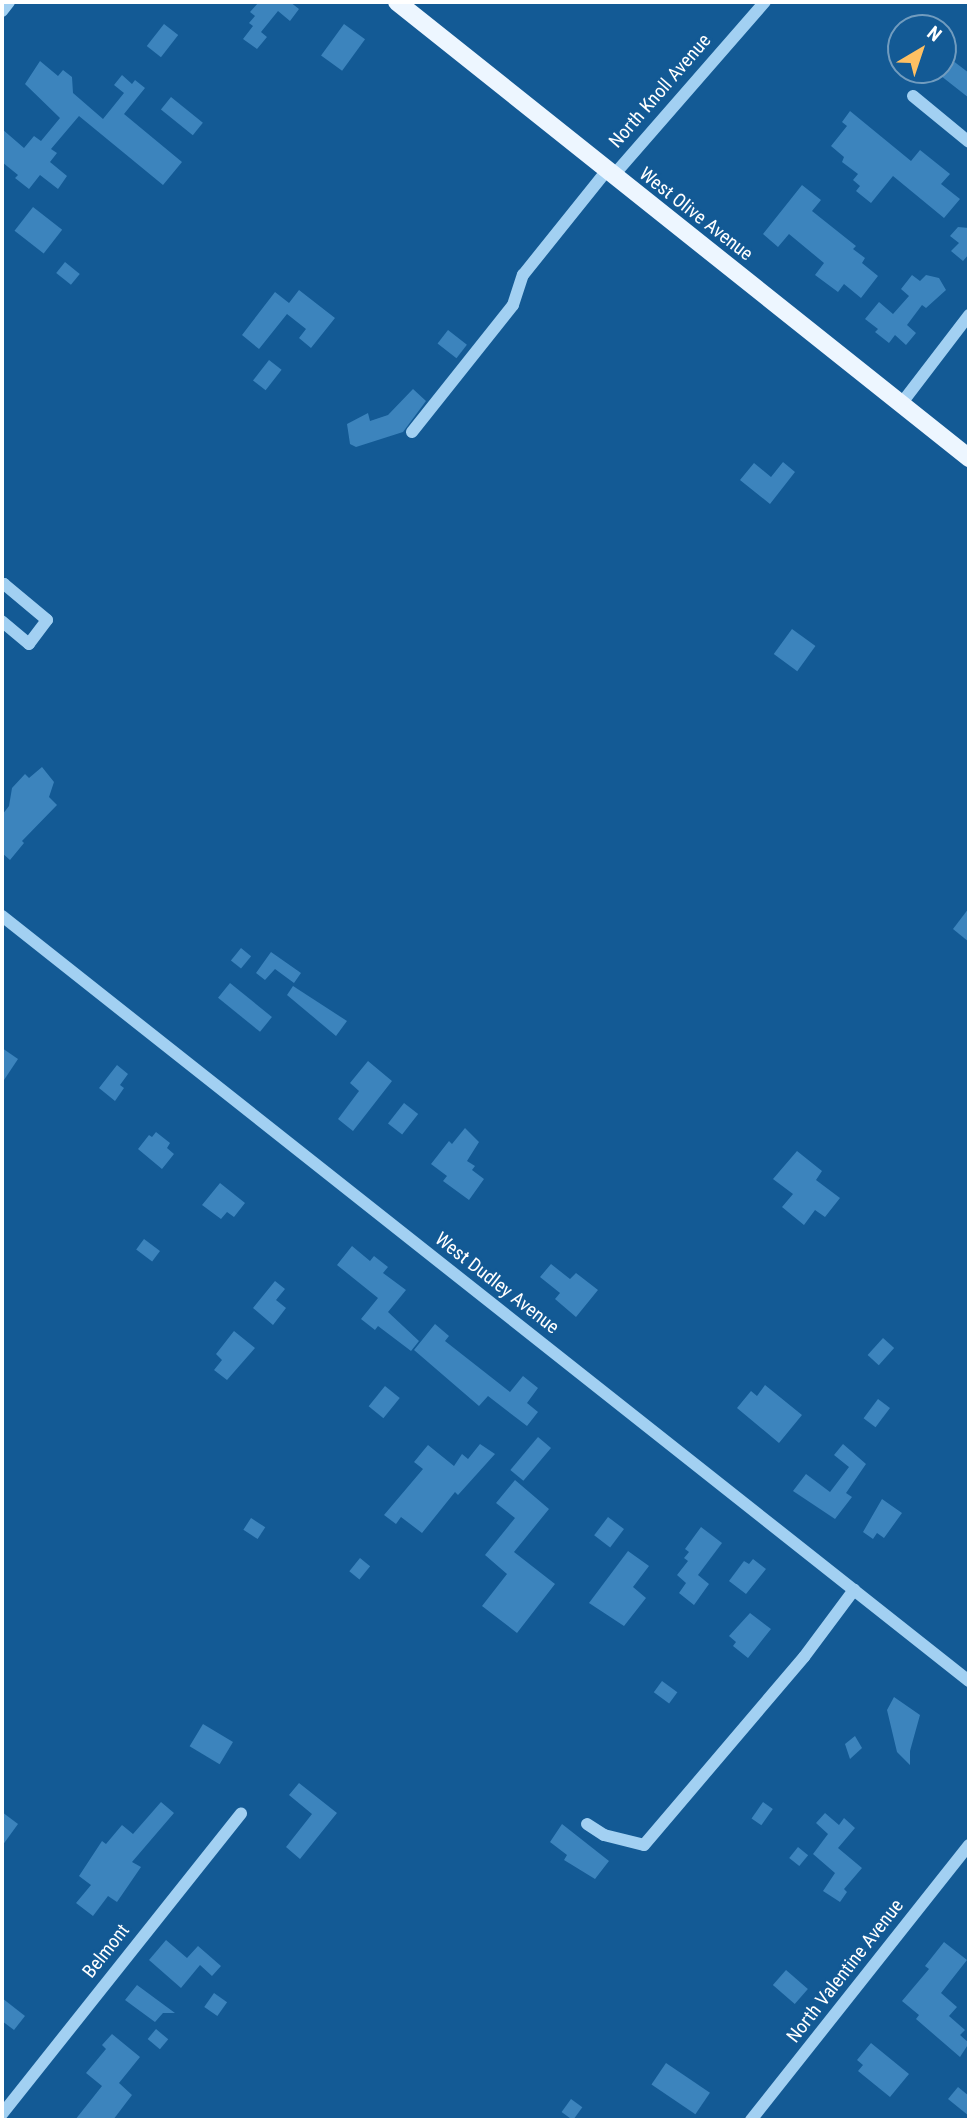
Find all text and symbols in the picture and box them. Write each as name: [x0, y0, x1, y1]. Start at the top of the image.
north arrow: [887, 14, 957, 84]
text: N: [923, 21, 946, 46]
street label: North Knoll Avenue: [604, 29, 716, 153]
street label: West Olive Avenue: [635, 163, 757, 265]
street label: West Dudley Avenue: [430, 1227, 564, 1339]
street label: North Valentine Avenue: [782, 1895, 908, 2047]
street label: Belmont: [78, 1919, 134, 1983]

